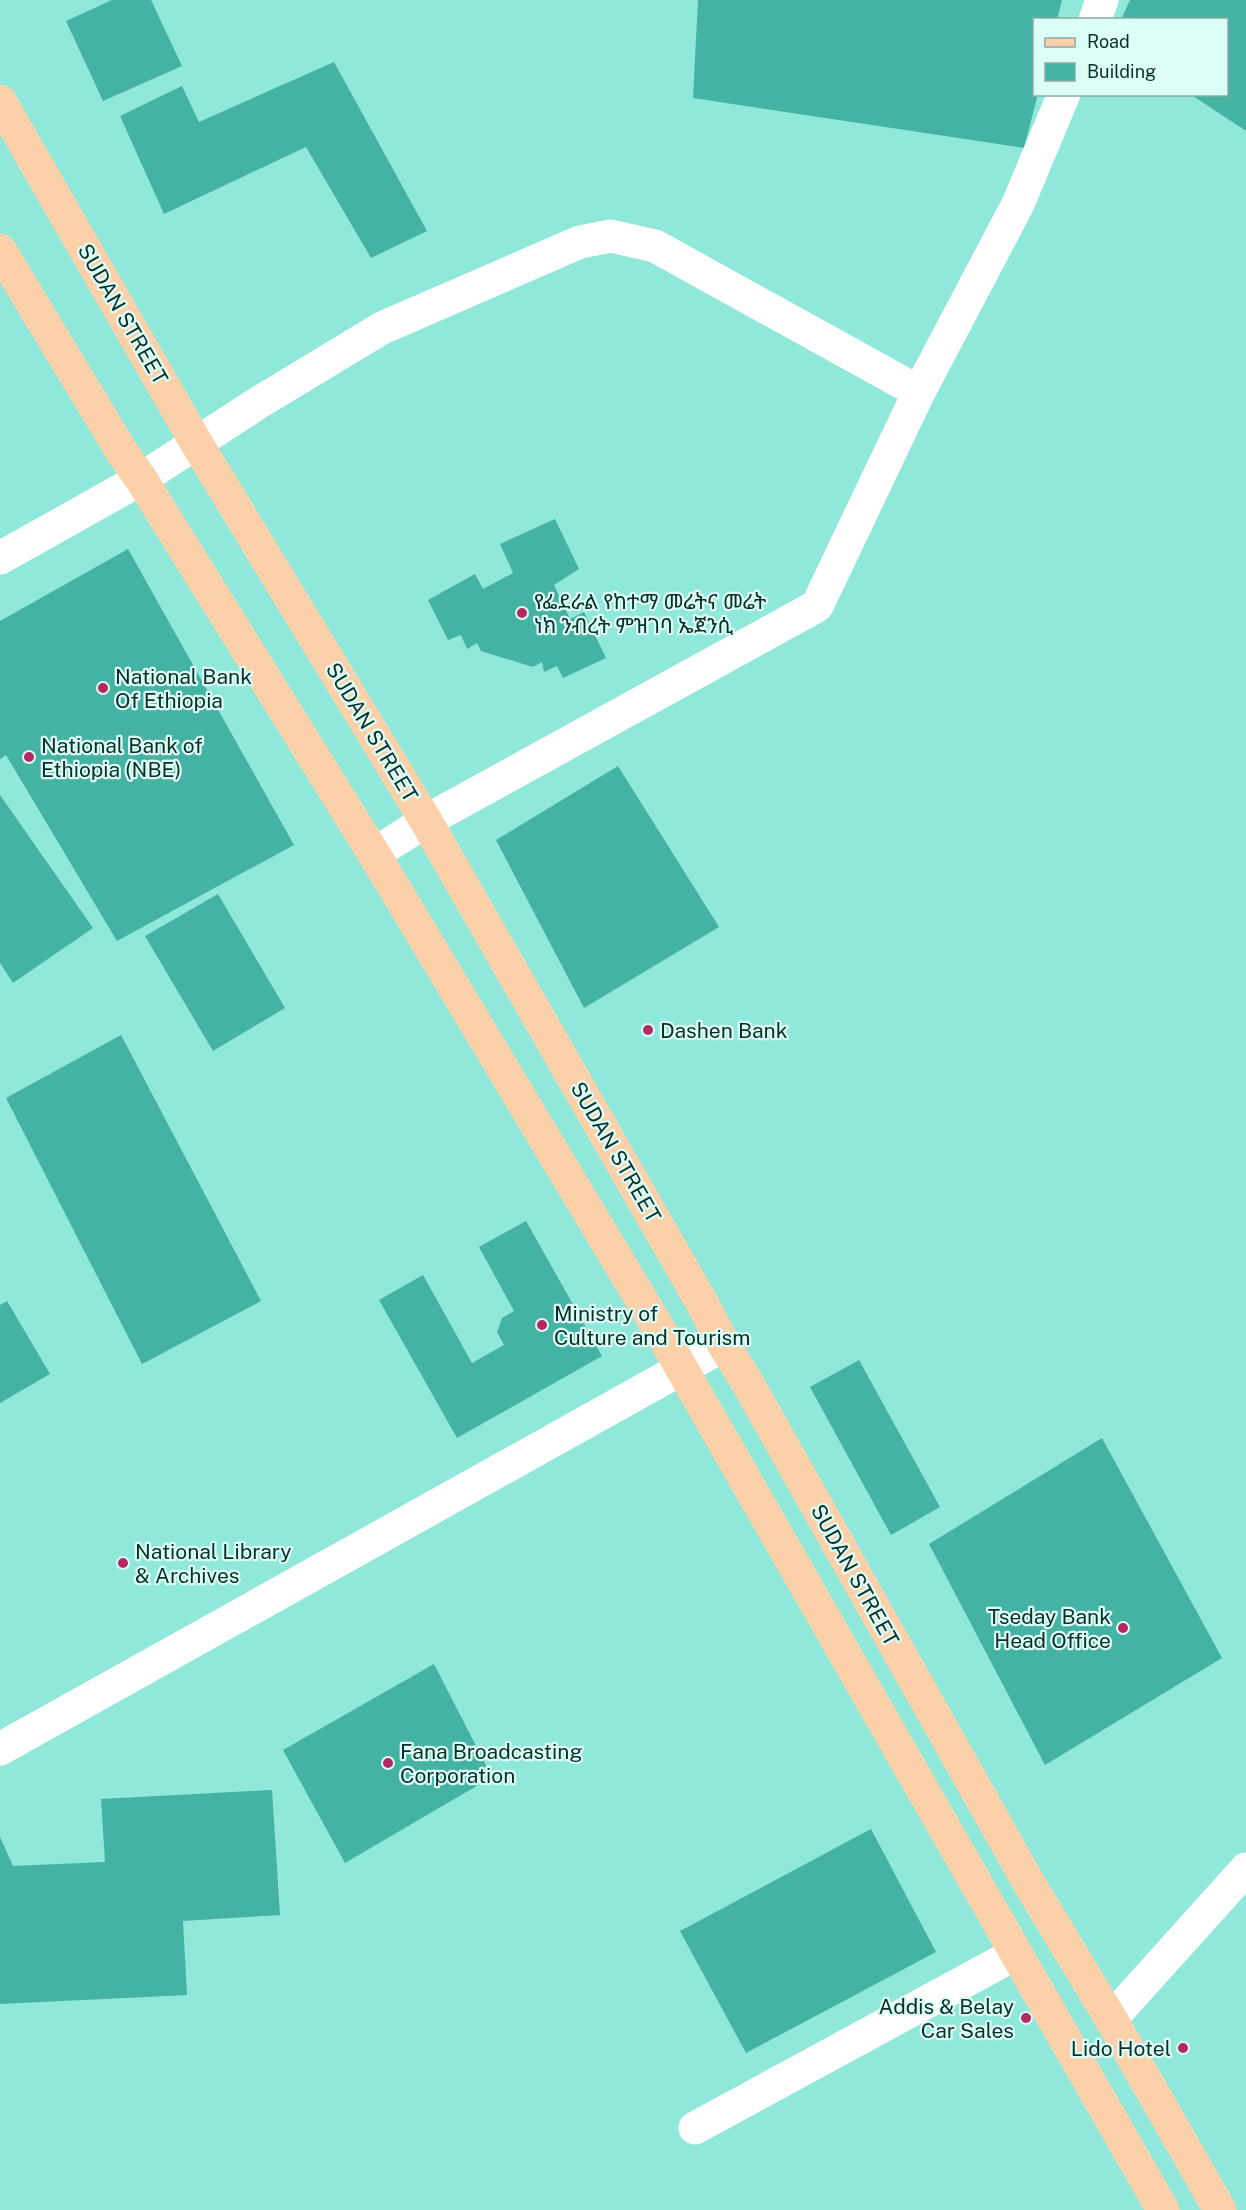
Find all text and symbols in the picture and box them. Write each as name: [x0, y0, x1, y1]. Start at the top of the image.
legend: [1033, 18, 1228, 96]
text: Road: [1087, 31, 1130, 52]
text: Building: [1087, 61, 1156, 82]
street label: SUDAN STREET: [73, 239, 173, 389]
place label: የፌደራል የከተማ መሬትና መሬት ነክ ንብረት ምዝገባ ኤጀንሲ: [534, 589, 767, 638]
marker: የፌደራል የከተማ መሬትና መሬት ነክ ንብረት ምዝገባ ኤጀንሲ: [515, 606, 529, 620]
street label: SUDAN STREET: [321, 658, 423, 806]
place label: National Bank Of Ethiopia: [115, 664, 252, 713]
marker: National Bank Of Ethiopia: [96, 681, 110, 695]
place label: National Bank of Ethiopia (NBE): [41, 733, 203, 782]
marker: National Bank of Ethiopia (NBE): [22, 750, 36, 764]
place label: Dashen Bank: [660, 1018, 788, 1043]
marker: Dashen Bank: [641, 1023, 655, 1037]
street label: SUDAN STREET: [566, 1077, 666, 1227]
place label: Ministry of Culture and Tourism: [554, 1301, 750, 1350]
marker: Ministry of Culture and Tourism: [535, 1318, 549, 1332]
street label: SUDAN STREET: [806, 1500, 904, 1650]
place label: National Library & Archives: [135, 1539, 291, 1588]
marker: National Library & Archives: [116, 1556, 130, 1570]
place label: Tseday Bank Head Office: [988, 1604, 1111, 1653]
marker: Tseday Bank Head Office: [1116, 1621, 1130, 1635]
place label: Fana Broadcasting Corporation: [400, 1739, 583, 1788]
marker: Fana Broadcasting Corporation: [381, 1756, 395, 1770]
place label: Addis & Belay Car Sales: [879, 1994, 1014, 2043]
marker: Addis & Belay Car Sales: [1019, 2011, 1033, 2025]
place label: Lido Hotel: [1071, 2036, 1171, 2061]
marker: Lido Hotel: [1176, 2041, 1190, 2055]

